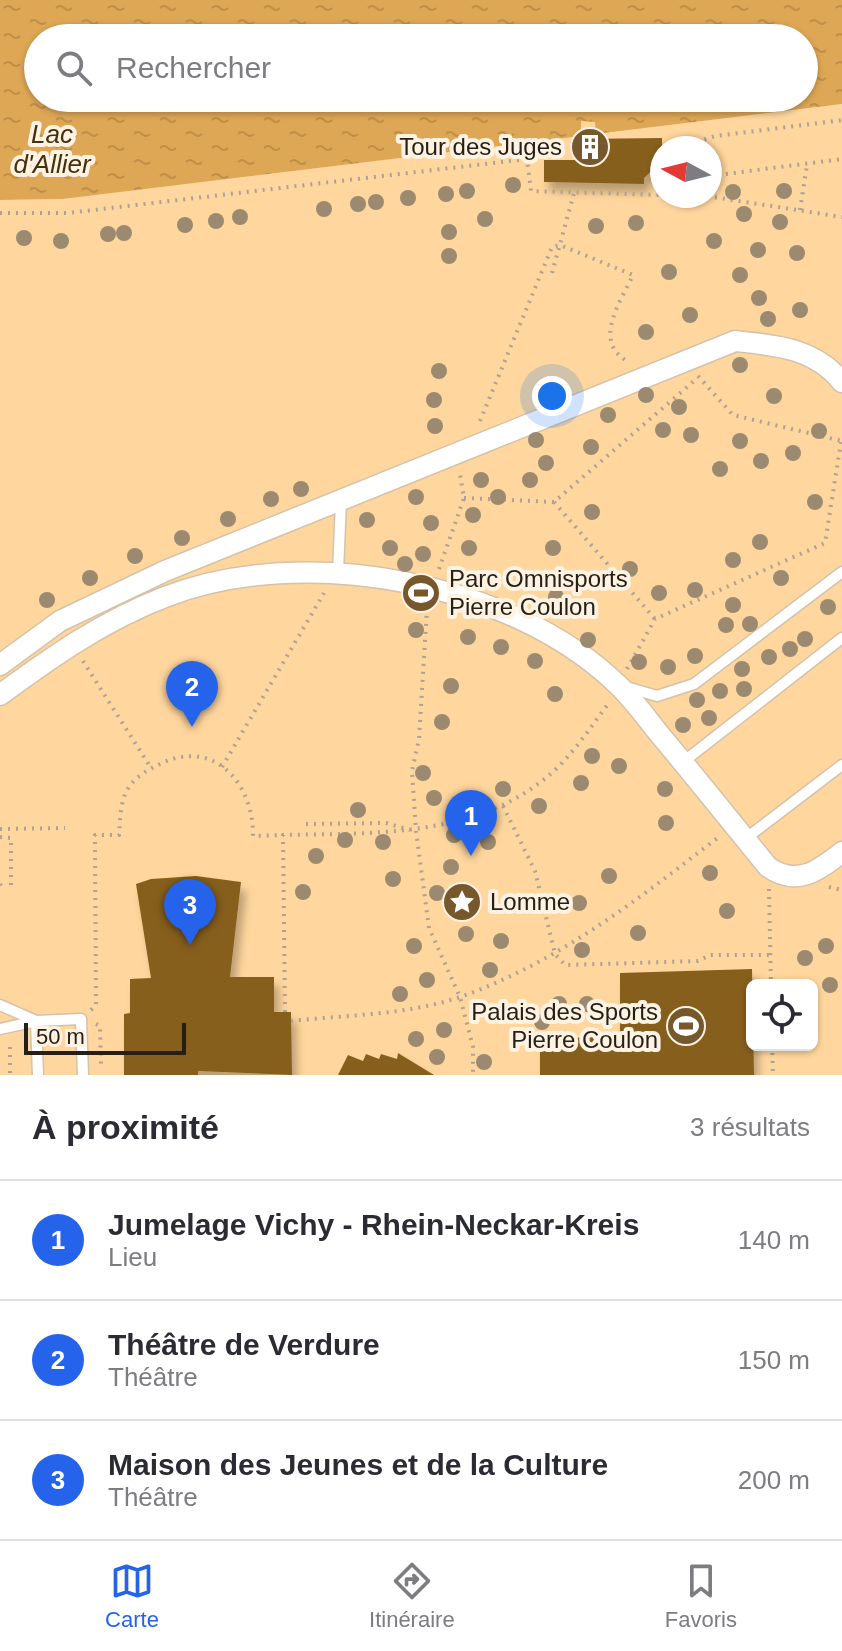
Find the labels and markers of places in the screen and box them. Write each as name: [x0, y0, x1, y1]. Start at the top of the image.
building icon: Tour des Juges: [569, 126, 611, 168]
place label: Tour des Juges: [399, 133, 562, 160]
place label: Parc Omnisports Pierre Coulon: [449, 565, 628, 620]
sports icon: Parc Omnisports Pierre Coulon: [400, 572, 442, 614]
pin: 2: [166, 661, 218, 727]
pin: 1: [445, 790, 497, 856]
pin: 3: [164, 879, 216, 945]
place icon: Lomme: [441, 881, 483, 923]
place label: Lomme: [490, 888, 570, 915]
place label: Palais des Sports Pierre Coulon: [471, 998, 658, 1053]
sports icon: Palais des Sports Pierre Coulon: [665, 1005, 707, 1047]

